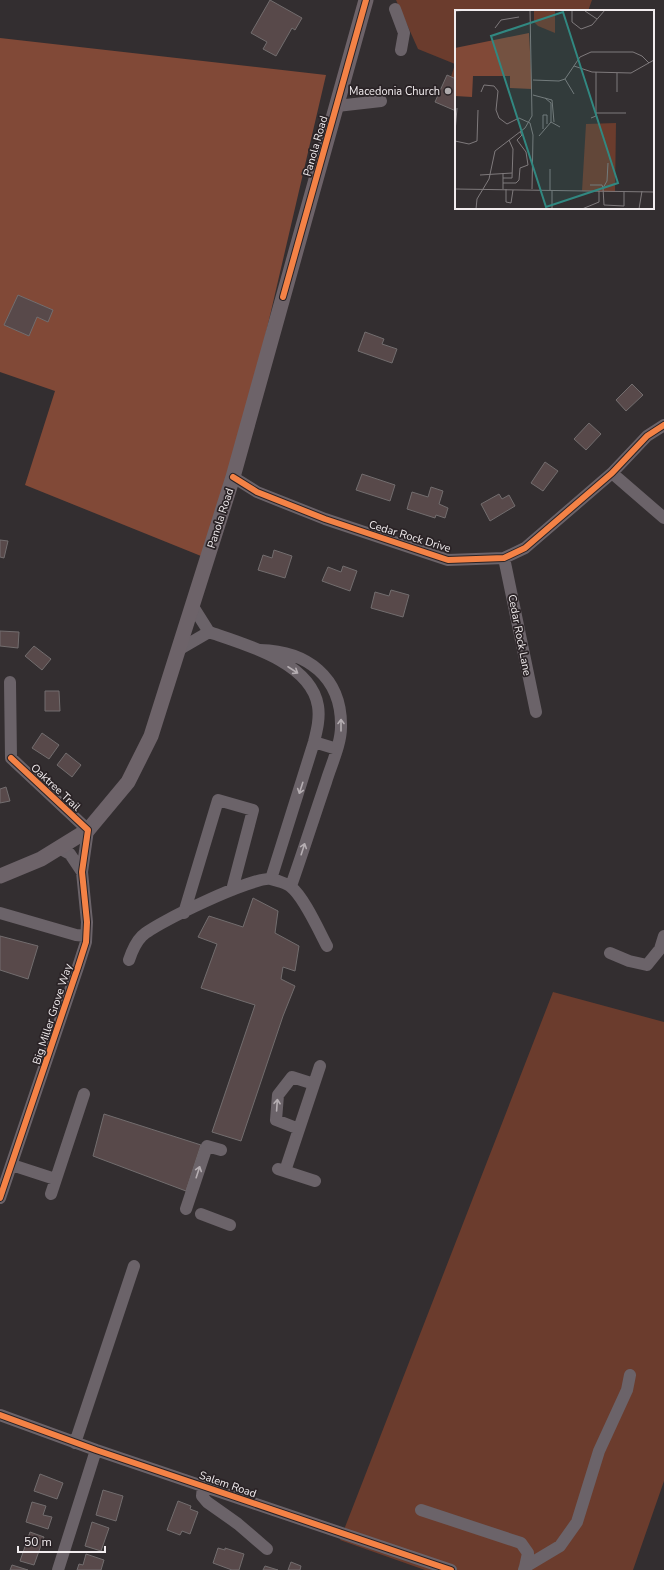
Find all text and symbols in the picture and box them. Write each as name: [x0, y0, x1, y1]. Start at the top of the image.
inset map: [455, 10, 654, 209]
place label: Macedonia Church: [349, 84, 440, 99]
marker: Macedonia Church: [443, 86, 453, 96]
street label: Panola Road: [300, 114, 331, 178]
street label: Panola Road: [204, 486, 237, 550]
street label: Cedar Rock Drive: [367, 517, 453, 556]
street label: Cedar Rock Lane: [504, 593, 535, 677]
one-way arrow: [287, 665, 298, 674]
one-way arrow: [337, 719, 345, 732]
street label: Oaktree Trail: [27, 760, 84, 815]
one-way arrow: [296, 782, 304, 794]
one-way arrow: [300, 844, 308, 856]
street label: Big Miller Grove Way: [29, 961, 76, 1067]
one-way arrow: [274, 1099, 281, 1112]
one-way arrow: [195, 1166, 203, 1178]
street label: Salem Road: [197, 1468, 258, 1501]
scale bar: [18, 1528, 105, 1554]
text: 50 m: [24, 1534, 52, 1550]

